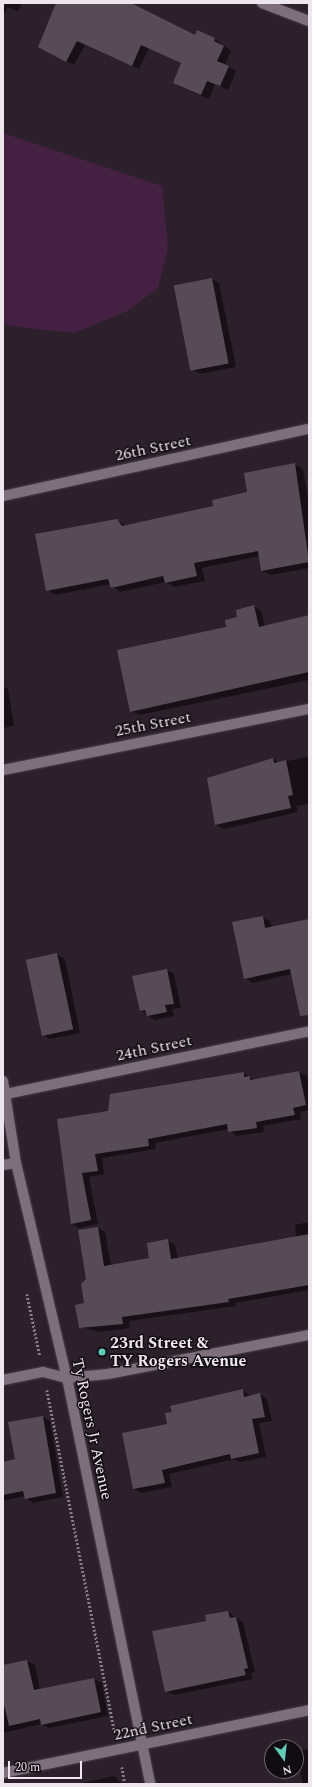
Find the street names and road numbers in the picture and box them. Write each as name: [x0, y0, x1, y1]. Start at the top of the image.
street label: 26th Street: [113, 431, 193, 465]
street label: 25th Street: [113, 707, 193, 741]
street label: 24th Street: [114, 1031, 194, 1065]
street label: Ty Rogers Jr Avenue: [68, 1356, 116, 1502]
street label: 22nd Street: [112, 1709, 194, 1745]

